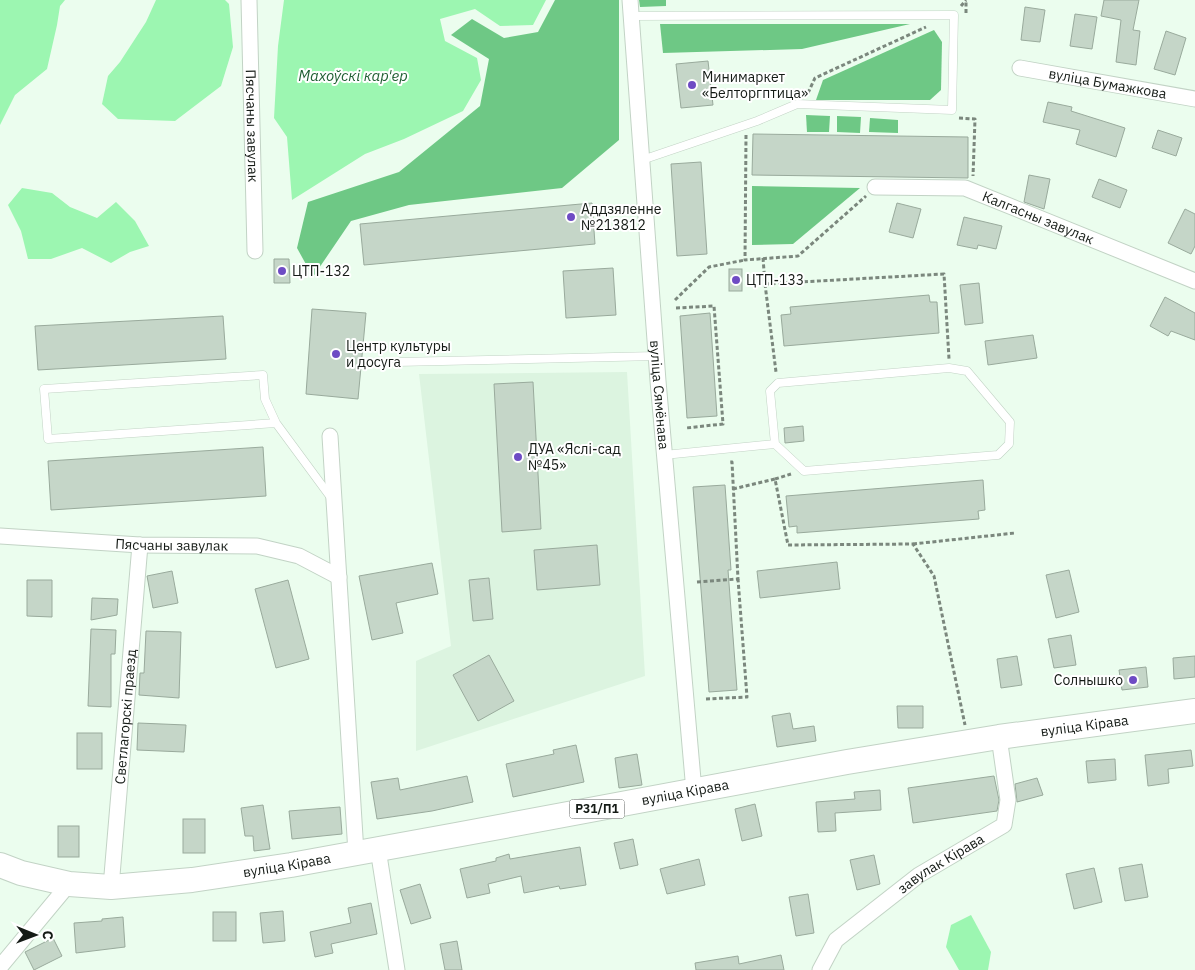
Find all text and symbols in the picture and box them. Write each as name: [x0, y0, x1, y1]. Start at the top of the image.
street label: вуліца Бумажкова: [1047, 64, 1169, 103]
water label: Махоўскі кар'ер: [298, 66, 408, 85]
place label: Минимаркет «Белторгптица»: [702, 68, 808, 102]
street label: Пясчаны завулак: [242, 69, 262, 183]
marker: Минимаркет «Белторгптица»: [686, 79, 698, 91]
street label: Калгасны завулак: [980, 187, 1097, 248]
place label: Аддзяленне №213812: [581, 200, 662, 234]
marker: Аддзяленне №213812: [565, 211, 577, 223]
place label: ЦТП-132: [292, 262, 350, 280]
marker: ЦТП-132: [276, 265, 288, 277]
place label: ЦТП-133: [746, 271, 804, 289]
marker: ЦТП-133: [730, 274, 742, 286]
place label: Центр культуры и досуга: [346, 337, 451, 371]
street label: вуліца Сямёнава: [646, 340, 673, 451]
marker: Центр культуры и досуга: [330, 348, 342, 360]
place label: ДУА «Яслі-сад №45»: [528, 440, 621, 474]
marker: ДУА «Яслі-сад №45»: [512, 451, 524, 463]
street label: Пясчаны завулак: [115, 534, 229, 555]
street label: Светлагорскі праезд: [111, 648, 140, 785]
place label: Солнышко: [1054, 671, 1123, 689]
marker: Солнышко: [1127, 674, 1139, 686]
street label: вуліца Кірава: [1039, 711, 1130, 740]
street label: вуліца Кірава: [640, 775, 731, 809]
road number: Р31/П1: [570, 800, 624, 819]
street label: завулак Кірава: [894, 829, 988, 897]
street label: вуліца Кірава: [242, 849, 333, 881]
north arrow: [10, 910, 60, 960]
text: С: [39, 931, 57, 940]

